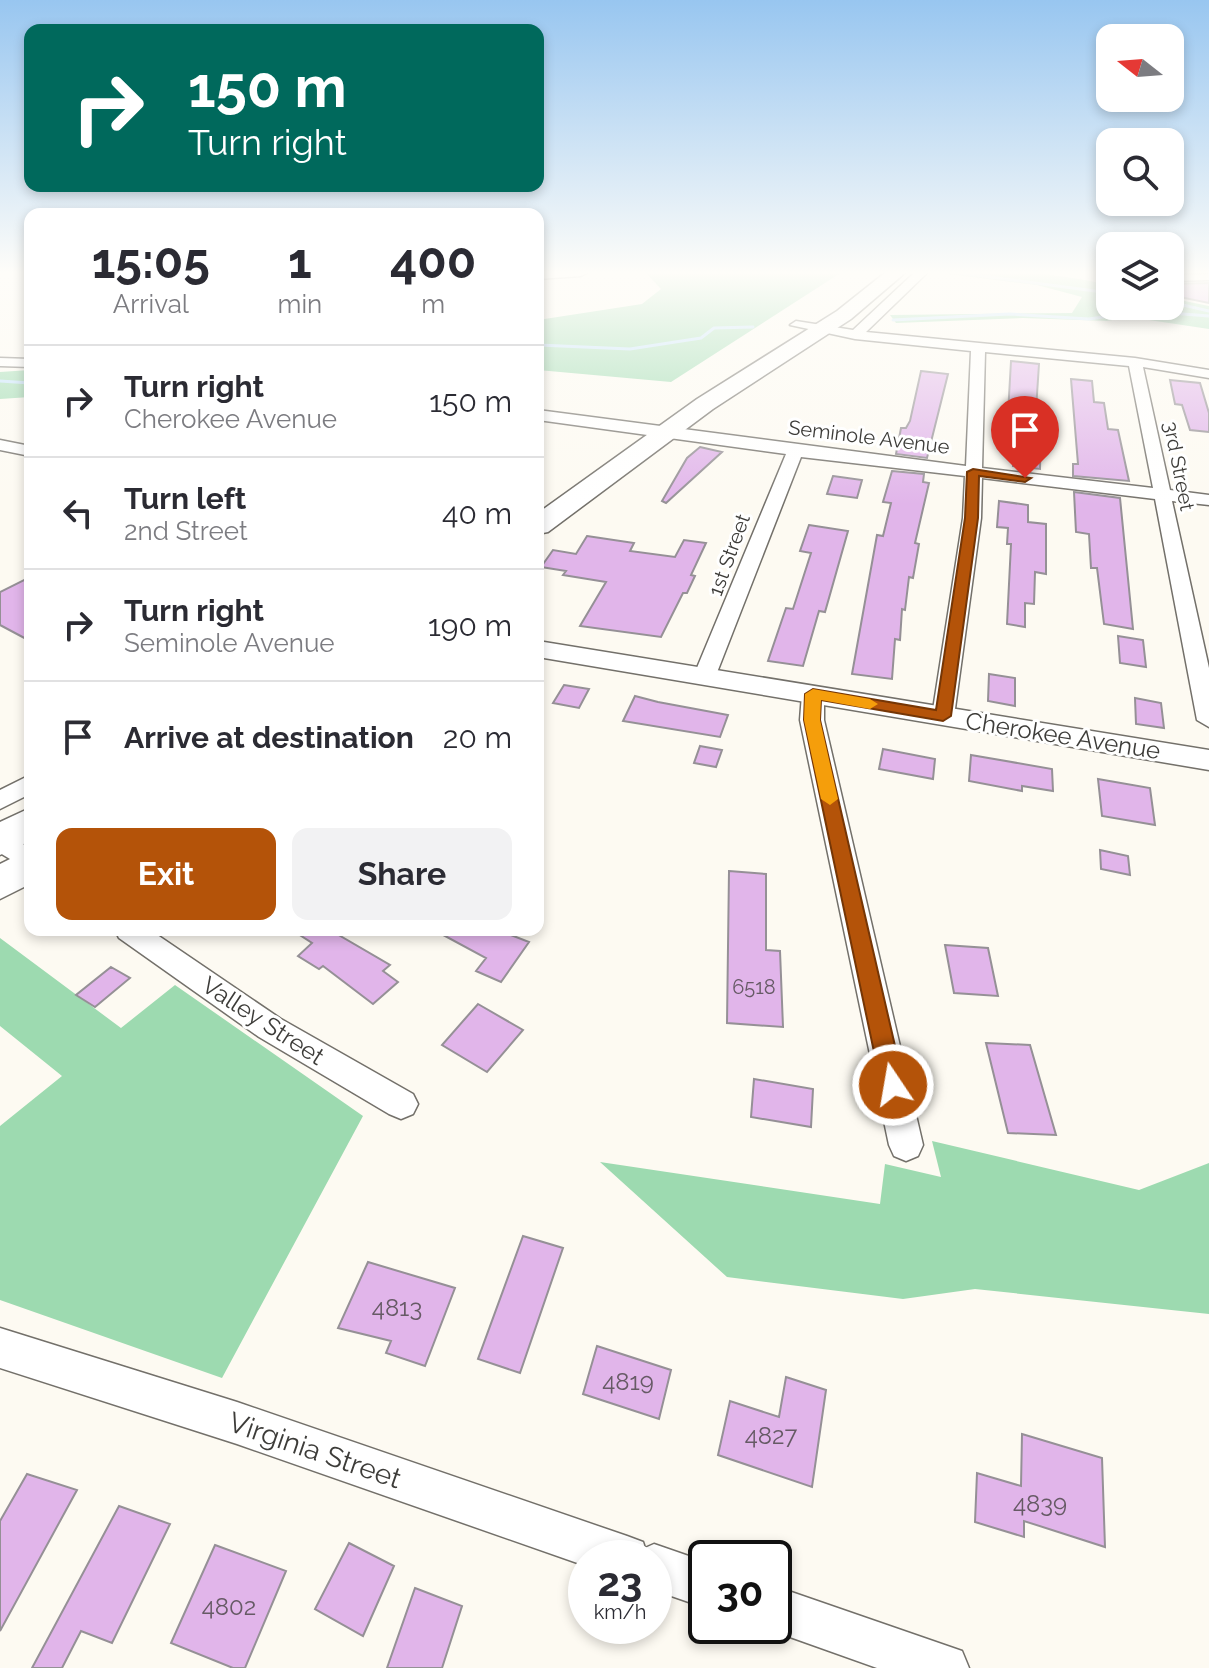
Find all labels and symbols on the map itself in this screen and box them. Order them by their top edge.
north arrow [1096,24,1184,112]
pin [991,396,1059,478]
street label: Seminole Avenue [787,415,951,459]
street label: 3rd Street [1159,419,1199,513]
street label: 1st Street [703,510,755,599]
street label: Cherokee Avenue [964,706,1162,765]
street label: Valley Street [197,970,330,1071]
house number: 6518 [732,975,776,999]
position arrow [851,1043,935,1127]
house number: 4813 [372,1293,422,1322]
house number: 4819 [602,1367,654,1396]
street label: Virginia Street [224,1406,406,1496]
house number: 4827 [745,1421,797,1450]
house number: 4839 [1013,1489,1067,1518]
speed limit sign: 30 [688,1540,792,1644]
house number: 4802 [202,1592,256,1621]

